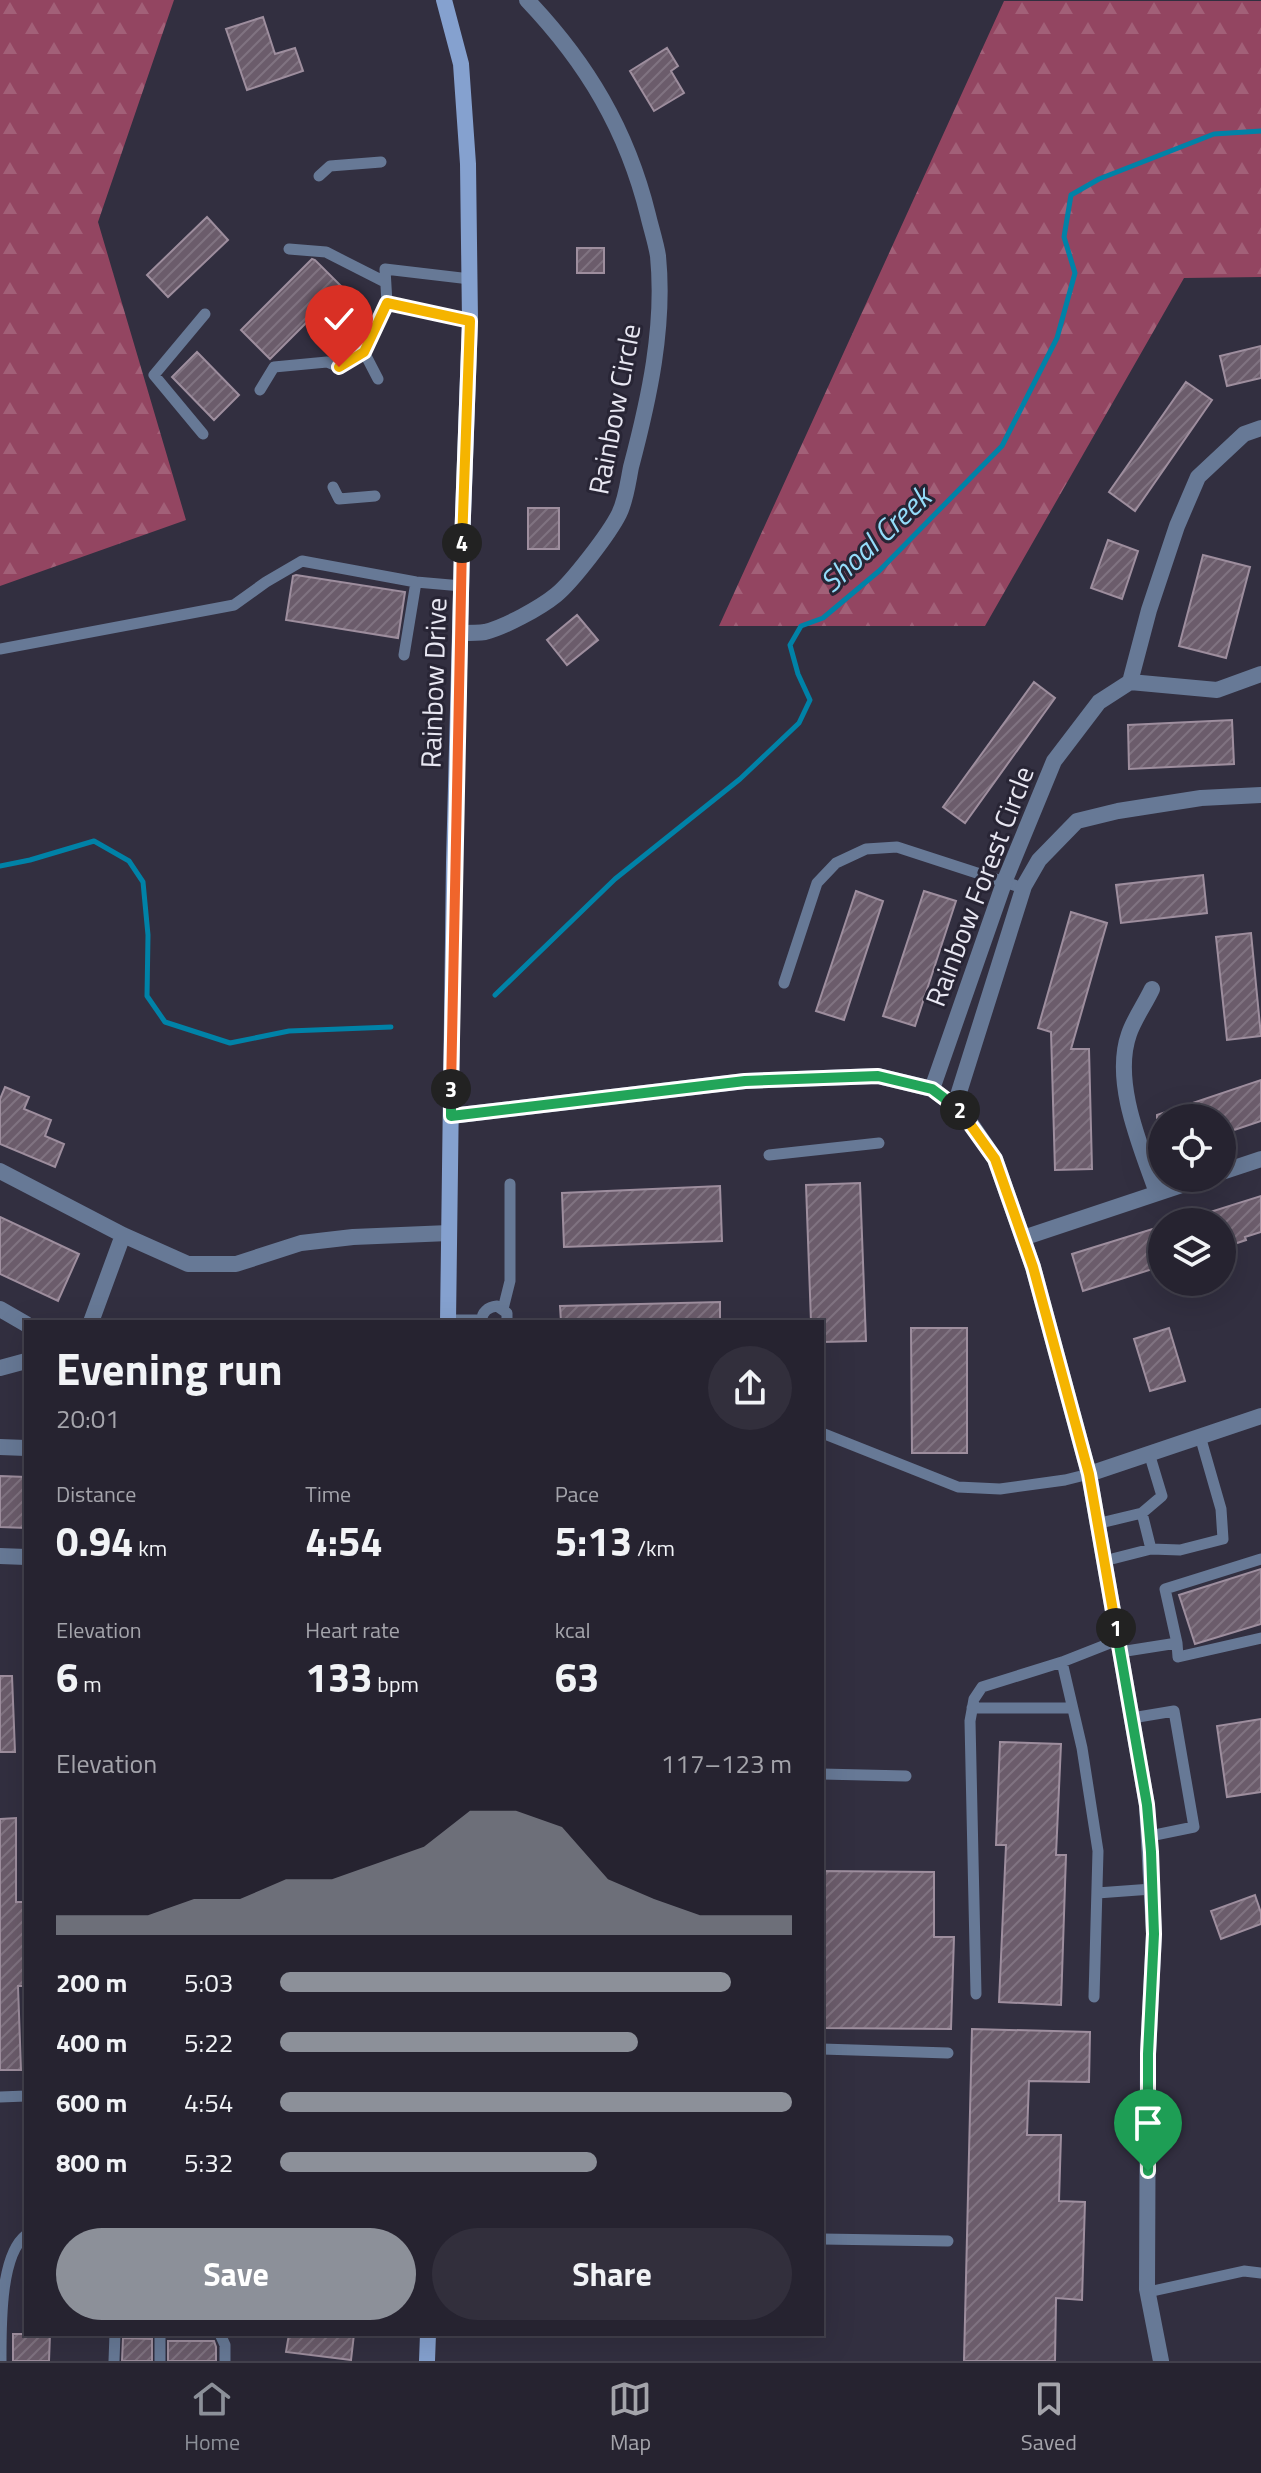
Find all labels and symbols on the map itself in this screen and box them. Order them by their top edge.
pin [305,285,373,367]
street label: Rainbow Circle [576,320,652,498]
water label: Shoal Creek [809,473,944,603]
pin: 4 [442,523,482,563]
street label: Rainbow Drive [409,597,457,769]
street label: Rainbow Forest Circle [913,760,1045,1012]
pin: 3 [431,1069,471,1109]
pin: 2 [940,1090,980,1130]
pin: 1 [1096,1608,1136,1648]
pin [1114,2089,1182,2171]

